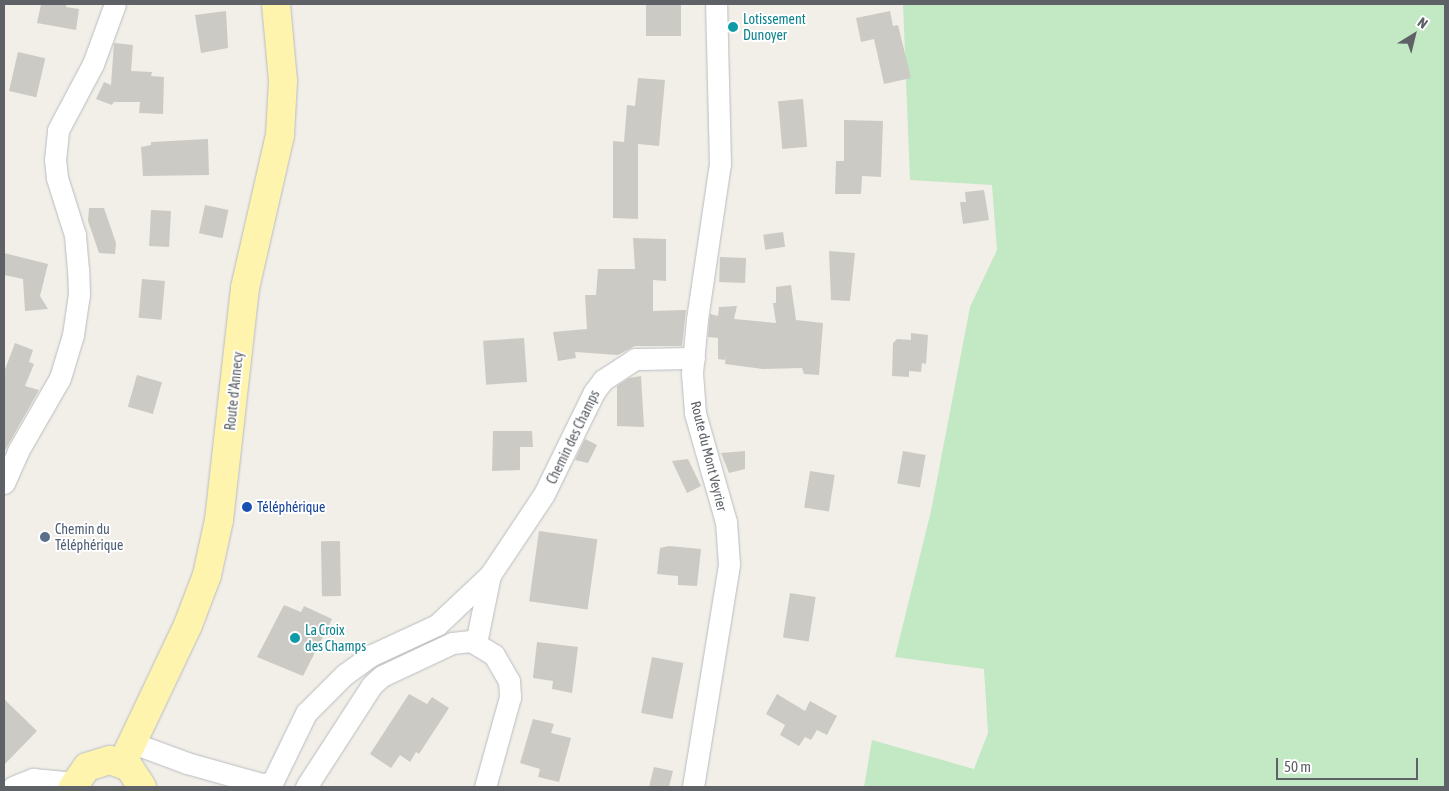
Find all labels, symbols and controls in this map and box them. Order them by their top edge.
north arrow [1389,10,1439,60]
place label: Lotissement Dunoyer [743,11,806,44]
text: N [1415,14,1431,32]
marker: Lotissement Dunoyer [727,21,739,33]
street label: Route d'Annecy [222,351,246,431]
street label: Chemin des Champs [543,387,603,487]
street label: Route du Mont Veyrier [687,399,731,513]
place label: Téléphérique [257,499,325,515]
marker: Téléphérique [241,501,253,513]
place label: Chemin du Téléphérique [55,521,123,554]
marker: Chemin du Téléphérique [39,531,51,543]
place label: La Croix des Champs [305,622,366,654]
marker: La Croix des Champs [289,632,301,644]
scale bar [1279,748,1422,780]
text: 50 m [1284,758,1311,775]

